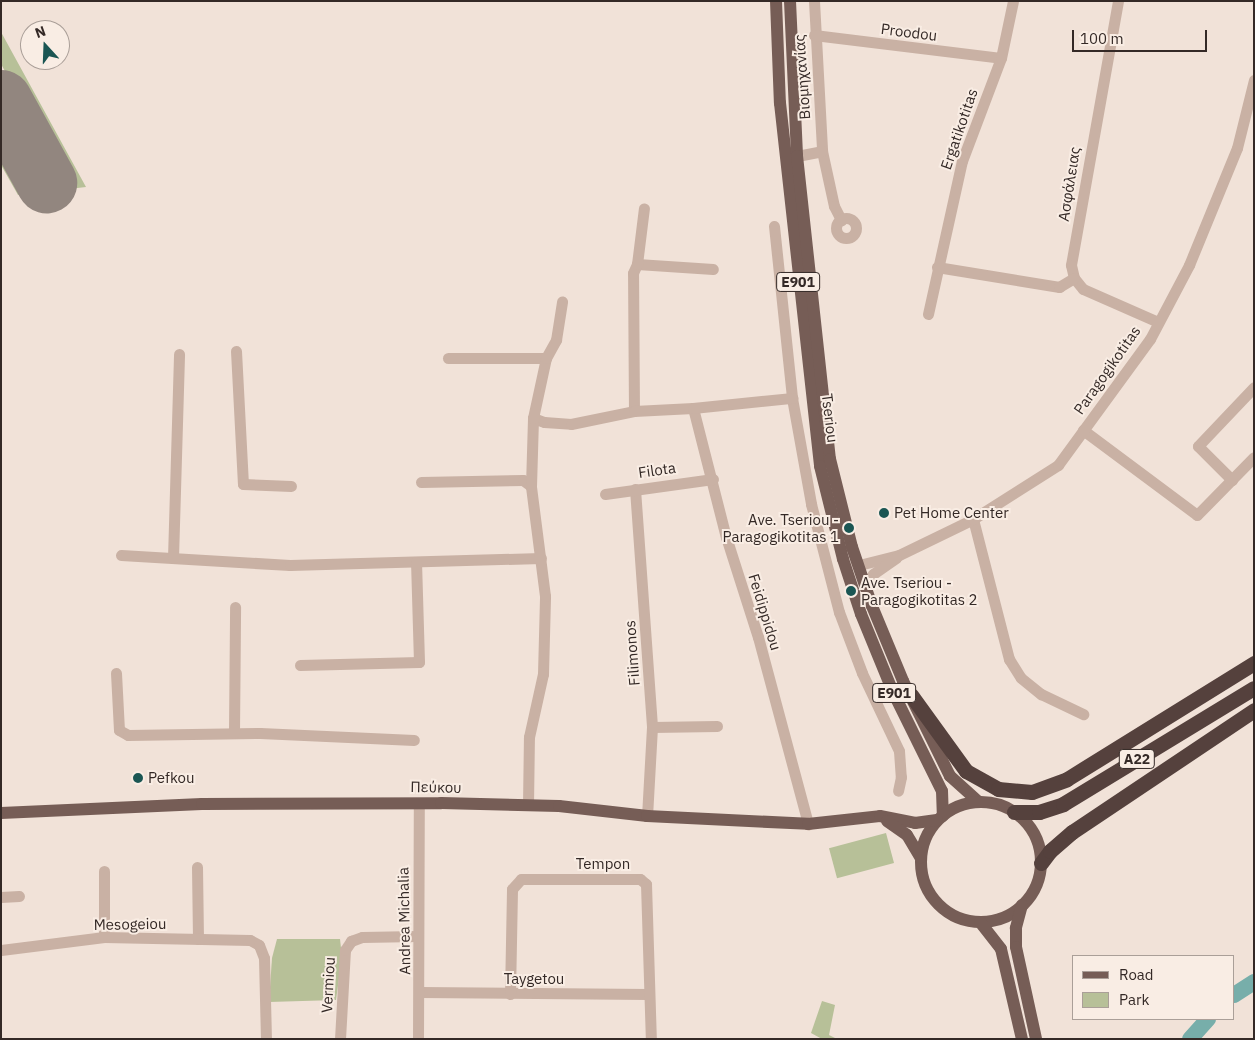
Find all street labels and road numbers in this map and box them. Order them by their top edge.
street label: Proodou [880,20,938,44]
street label: Βιομηχανίας [790,34,814,120]
street label: Ergatikotitas [937,86,981,172]
street label: Ασφάλειας [1054,145,1084,223]
road number: E901 [776,270,820,294]
street label: Paragogikotitas [1070,322,1144,418]
street label: Tseriou [818,392,842,444]
street label: Filota [637,458,677,482]
street label: Feidippidou [745,571,785,653]
street label: Filimonos [621,620,643,686]
road number: E901 [872,681,916,704]
road number: A22 [1118,748,1156,771]
street label: Πεύκου [410,778,462,796]
street label: Tempon [576,855,630,873]
street label: Andrea Michalia [394,867,414,975]
street label: Mesogeiou [93,914,167,934]
street label: Vermiou [318,956,338,1014]
street label: Taygetou [504,970,564,988]

